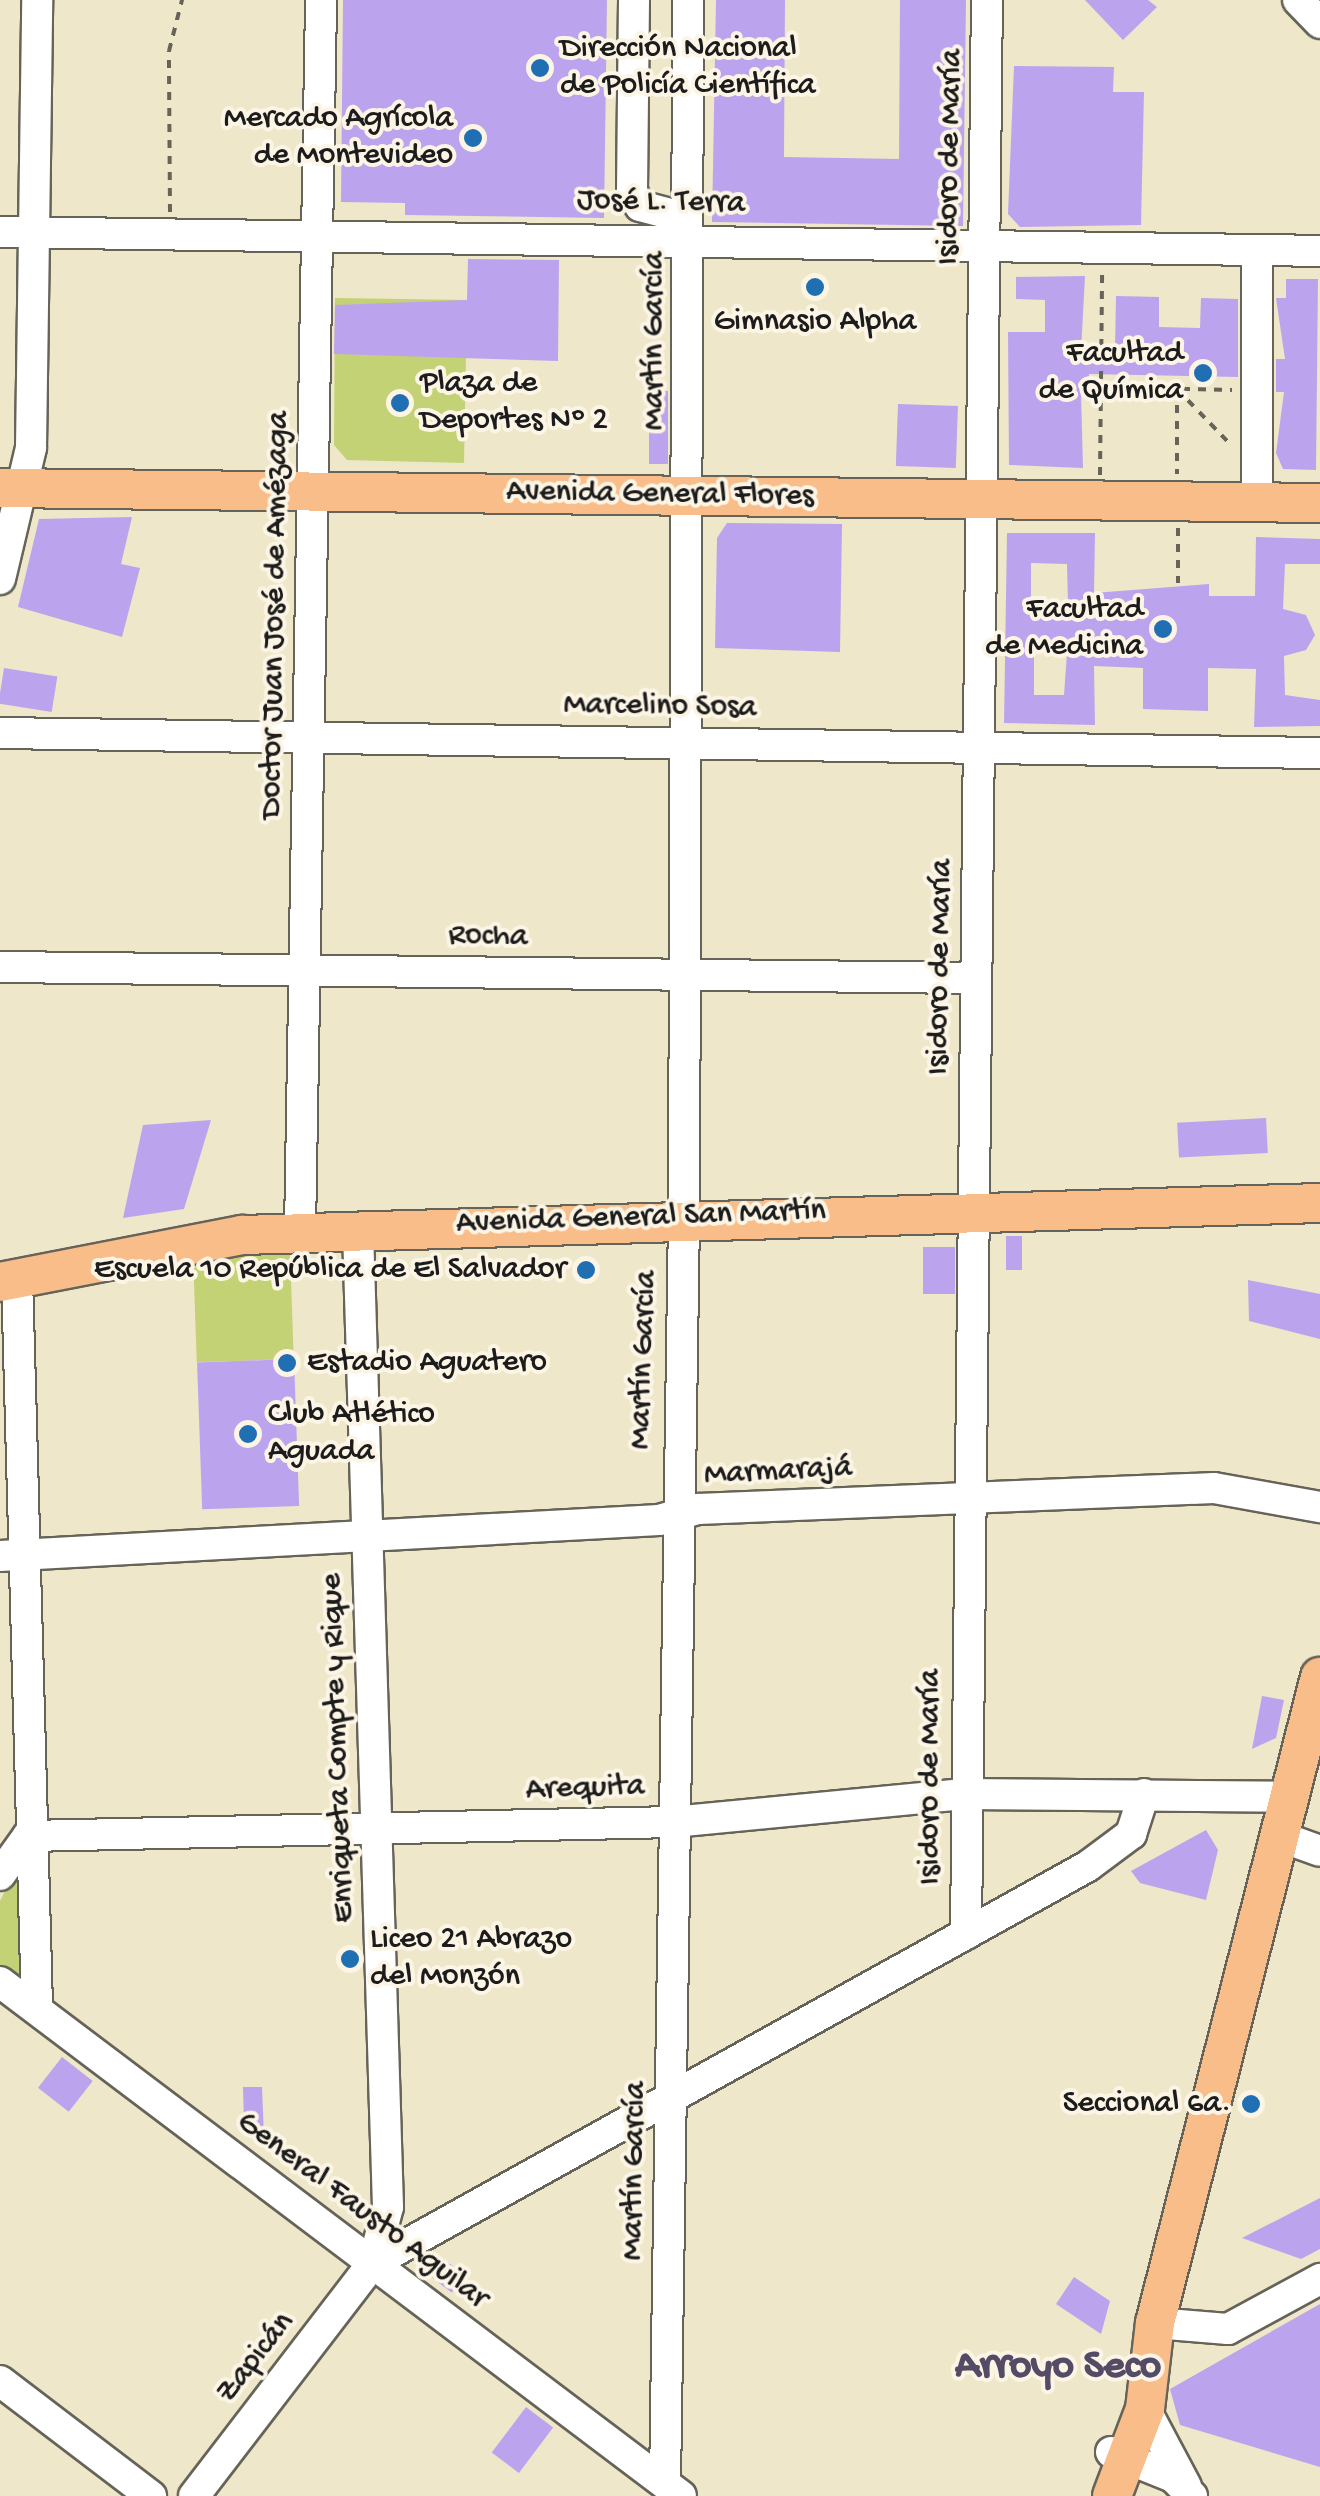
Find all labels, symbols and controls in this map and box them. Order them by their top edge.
place label: Dirección Nacional de Policía Científica [560,31,816,106]
street label: Isidoro de María [930,49,972,265]
marker: Dirección Nacional de Policía Científica [529,57,551,79]
place label: Mercado Agrícola de Montevideo [224,101,453,176]
marker: Mercado Agrícola de Montevideo [462,127,484,149]
street label: José L. Terra [577,182,745,224]
street label: Martín García [636,252,674,430]
marker: Gimnasio Alpha [804,276,826,298]
place label: Gimnasio Alpha [714,303,916,341]
place label: Facultad de Química [1038,336,1183,411]
marker: Facultad de Química [1192,362,1214,384]
place label: Plaza de Deportes Nº 2 [420,366,608,441]
marker: Plaza de Deportes Nº 2 [389,392,411,414]
street label: Doctor Juan José de Amézaga [253,411,299,819]
street label: Avenida General Flores [506,473,814,517]
place label: Facultad de Medicina [985,592,1143,667]
marker: Facultad de Medicina [1152,618,1174,640]
street label: Marcelino Sosa [563,686,757,728]
street label: Isidoro de María [920,859,962,1075]
street label: Rocha [448,917,528,957]
street label: Avenida General San Martín [456,1192,826,1244]
place label: Escuela 10 República de El Salvador [94,1251,566,1289]
marker: Escuela 10 República de El Salvador [575,1259,597,1281]
street label: Martín García [622,1270,666,1450]
place label: Estadio Aguatero [307,1344,547,1382]
marker: Estadio Aguatero [276,1352,298,1374]
place label: Club Atlético Aguada [268,1397,435,1472]
marker: Club Atlético Aguada [237,1423,259,1445]
street label: Marmarajá [703,1449,853,1495]
street label: Enriqueta Compte y Rique [314,1573,364,1923]
street label: Isidoro de María [912,1669,950,1885]
street label: Arequita [525,1768,645,1810]
place label: Liceo 21 Abrazo del Monzón [370,1922,572,1997]
marker: Liceo 21 Abrazo del Monzón [339,1948,361,1970]
street label: Martín García [614,2081,656,2261]
place label: Seccional 6a. [1063,2085,1231,2123]
marker: Seccional 6a. [1240,2093,1262,2115]
street label: General Fausto Aguilar [228,2104,496,2318]
street label: Zapicán [209,2305,303,2411]
district label: Arroyo Seco [955,2343,1161,2393]

